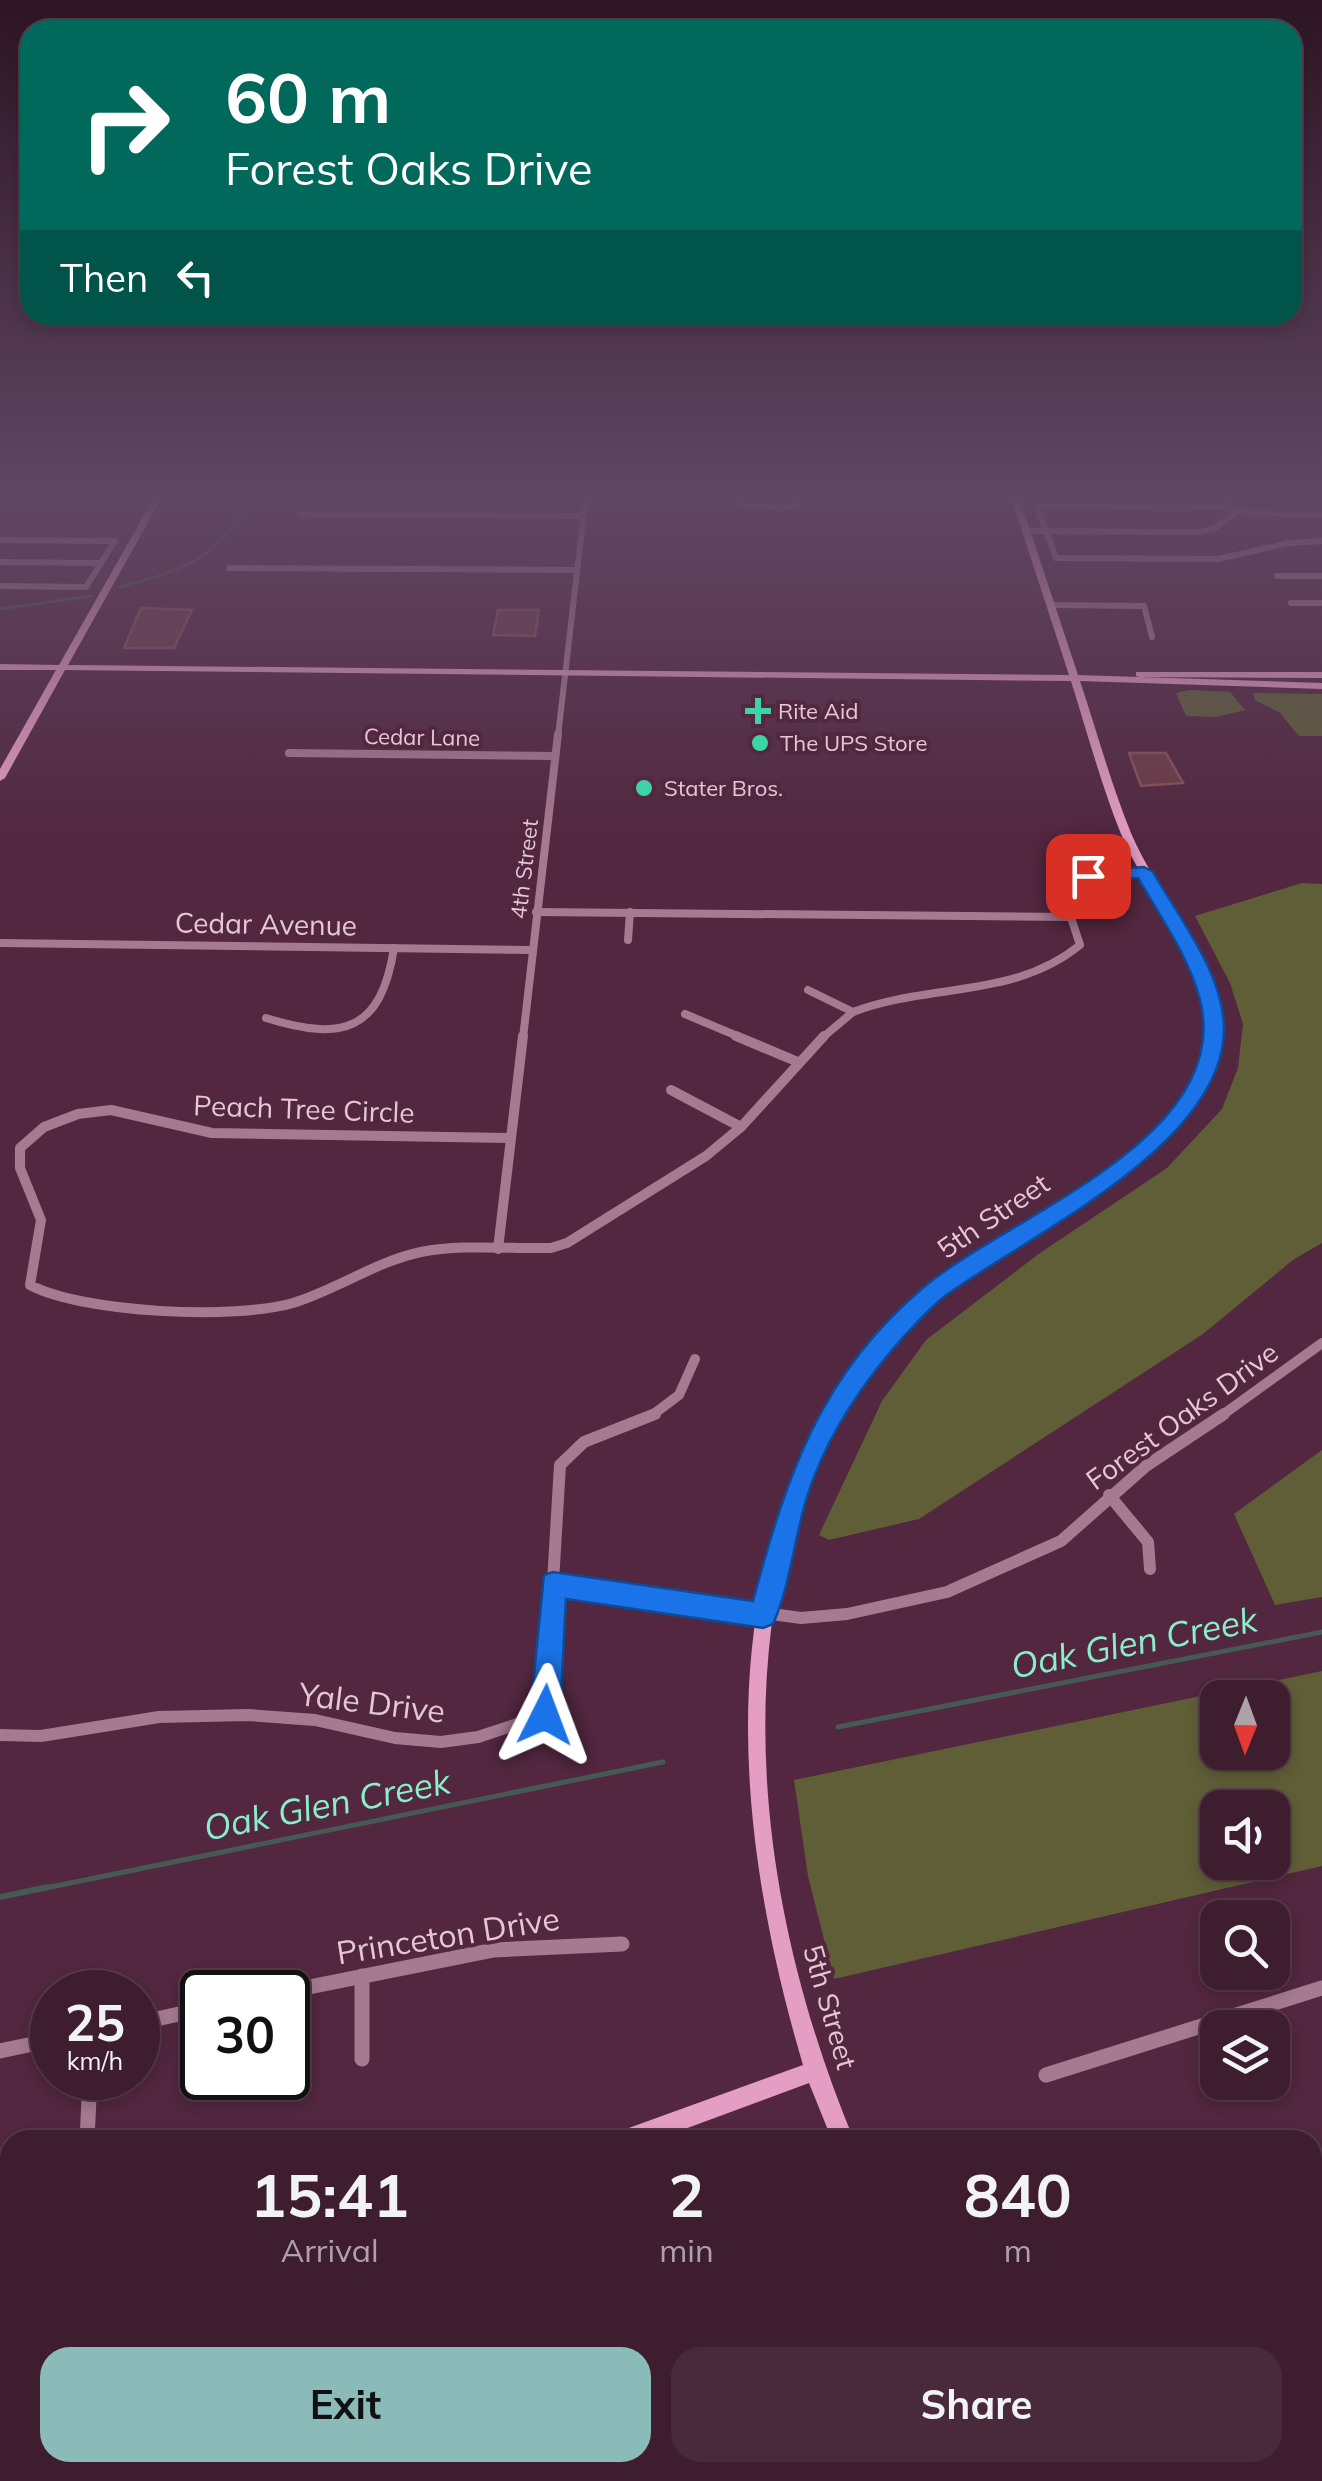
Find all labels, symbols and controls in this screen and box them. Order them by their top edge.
text: 60 m [225,53,391,141]
icon: right [60,60,190,190]
text: Forest Oaks Drive [225,140,593,196]
icon: left [168,250,223,305]
text: Then [60,254,148,302]
place label: Rite Aid [778,697,858,725]
marker: Rite Aid [747,700,769,722]
street label: Cedar Lane [364,722,480,752]
place label: The UPS Store [780,729,927,757]
marker: The UPS Store [749,732,771,754]
place label: Stater Bros. [664,774,783,802]
marker: Stater Bros. [633,777,655,799]
street label: 4th Street [504,817,544,921]
pin [1046,834,1131,919]
icon: arrive [1061,849,1116,904]
street label: Cedar Avenue [175,904,357,943]
street label: Peach Tree Circle [193,1087,415,1130]
street label: 5th Street [930,1165,1056,1266]
street label: Forest Oaks Drive [1079,1334,1284,1497]
water label: Oak Glen Creek [1007,1596,1262,1687]
position arrow [493,1663,597,1767]
street label: Yale Drive [296,1673,447,1731]
north arrow [1200,1680,1290,1770]
map controls [1200,1680,1290,2100]
water label: Oak Glen Creek [200,1758,455,1849]
button: sound [1200,1790,1290,1880]
street label: Princeton Drive [334,1898,562,1972]
button: search [1200,1900,1290,1990]
street label: 5th Street [796,1941,865,2073]
speed limit sign: 30 [180,1970,310,2100]
text: 25 [65,1991,125,2054]
button: layers [1200,2010,1290,2100]
text: km/h [67,2045,123,2076]
text: 15:41 [250,2157,409,2232]
text: 2 [668,2157,704,2232]
text: 840 [964,2157,1072,2232]
text: Arrival [281,2230,379,2270]
text: min [659,2230,714,2270]
text: m [1004,2230,1032,2270]
button: Exit [40,2347,651,2462]
button: Share [671,2347,1282,2462]

